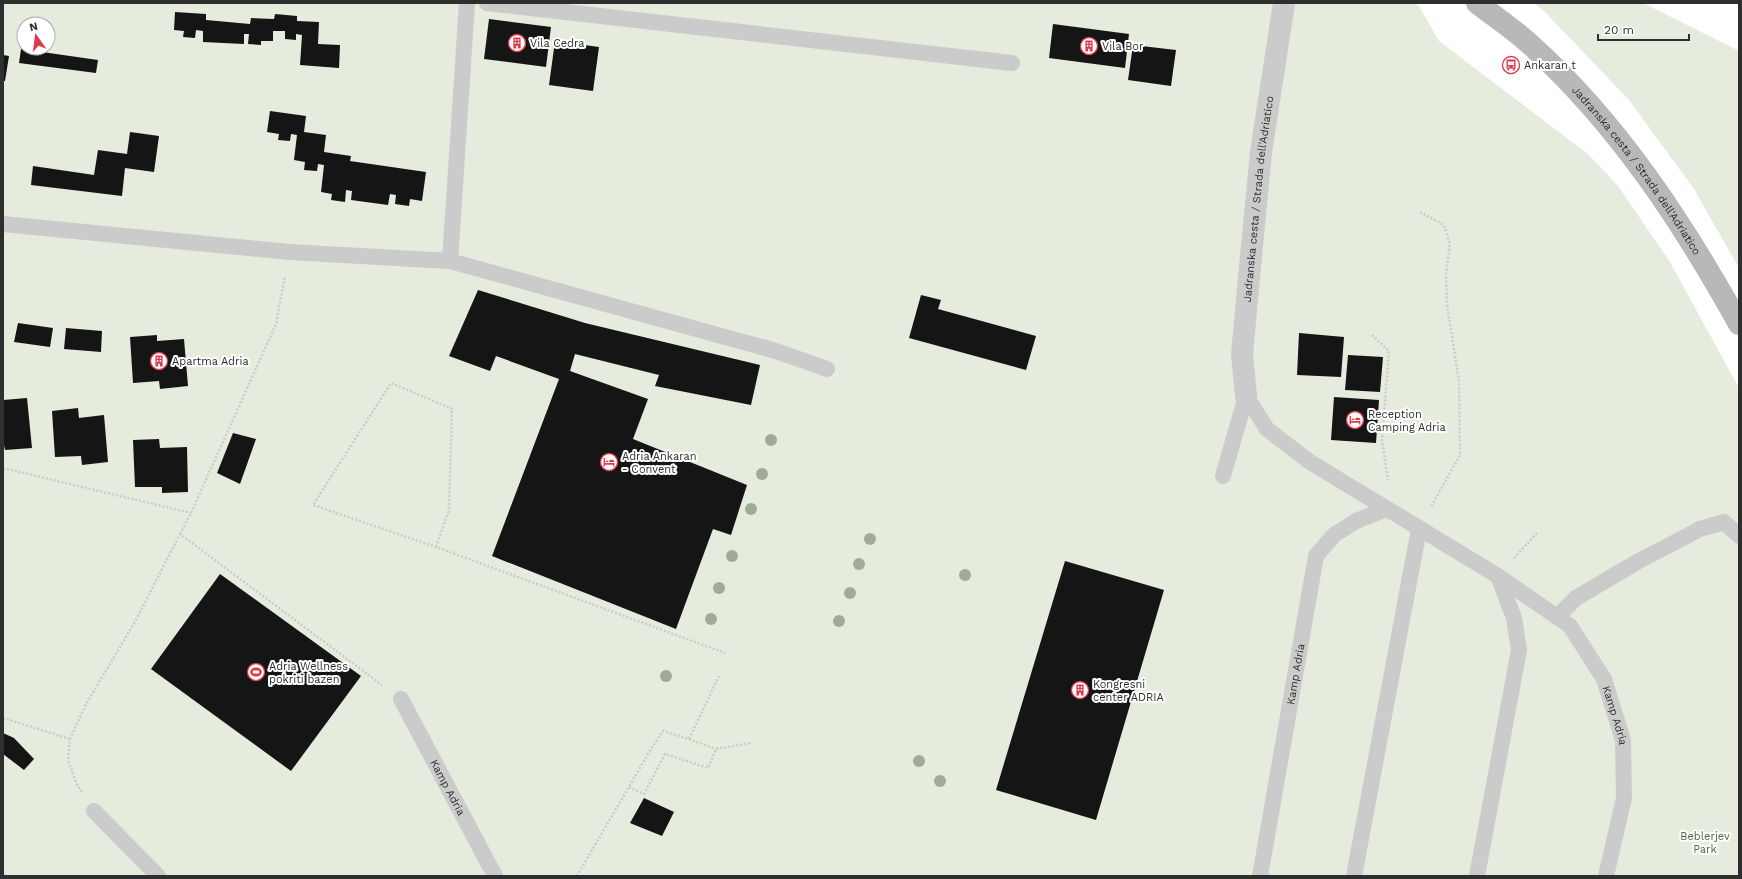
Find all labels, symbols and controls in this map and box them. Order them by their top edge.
north arrow [16,16,56,56]
scale bar [1598,16,1689,42]
text: N [28,19,39,34]
text: 20 m [1604,23,1634,37]
building icon: Vila Cedra [507,33,527,53]
building icon: Vila Bor [1079,36,1099,56]
place label: Vila Cedra [530,37,585,50]
place label: Vila Bor [1102,40,1144,53]
bus stop icon: Ankaran t [1501,55,1521,75]
place label: Ankaran t [1524,59,1576,72]
street label: Jadranska cesta / Strada dell'Adriatico [1570,83,1704,257]
street label: Jadranska cesta / Strada dell'Adriatico [1240,95,1276,303]
building icon: Apartma Adria [149,351,169,371]
place label: Apartma Adria [172,355,249,368]
place label: Reception Camping Adria [1368,408,1446,434]
hotel icon: Reception Camping Adria [1345,410,1365,430]
place label: Adria Ankaran - Convent [622,450,697,476]
hotel icon: Adria Ankaran - Convent [599,452,619,472]
street label: Kamp Adria [1284,643,1307,706]
place label: Adria Wellness pokriti bazen [269,660,348,686]
sports icon: Adria Wellness pokriti bazen [246,662,266,682]
place label: Kongresni center ADRIA [1093,678,1164,704]
building icon: Kongresni center ADRIA [1070,680,1090,700]
street label: Kamp Adria [1600,684,1630,745]
street label: Kamp Adria [428,757,468,818]
park label: Beblerjev Park [1680,830,1730,856]

